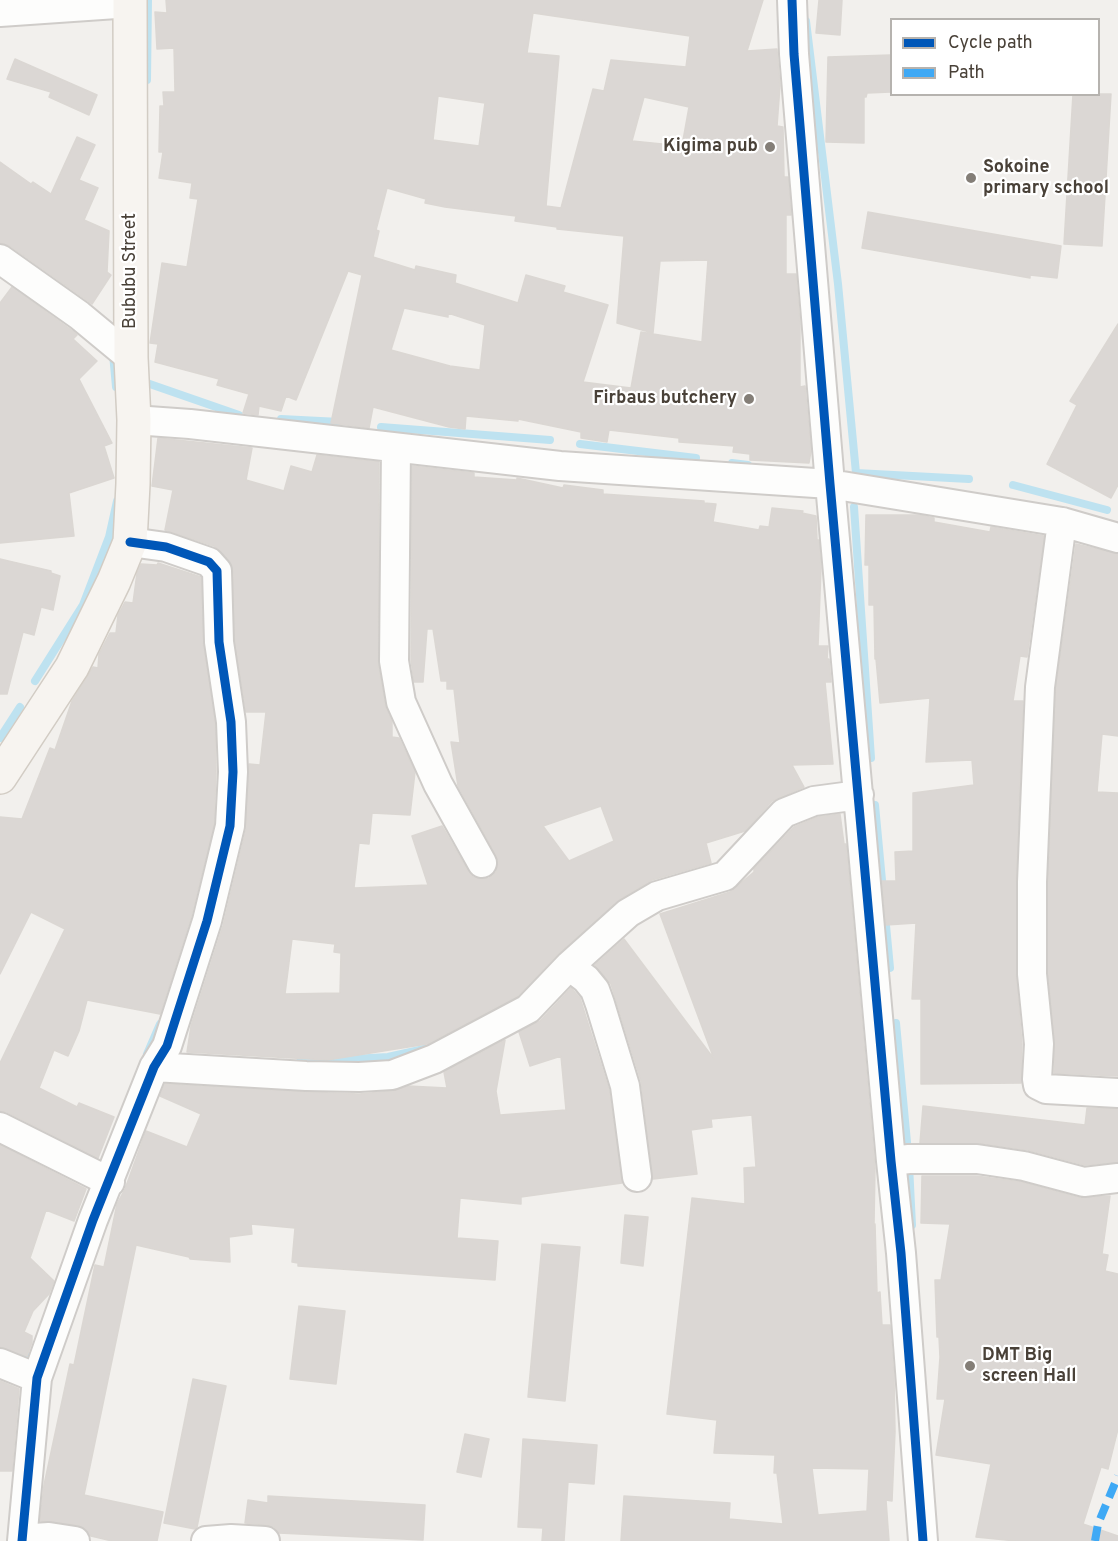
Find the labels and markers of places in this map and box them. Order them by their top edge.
place label: Kigima pub [663,136,758,158]
marker: Kigima pub [763,140,777,154]
place label: Sokoine primary school [983,157,1109,200]
marker: Sokoine primary school [964,171,978,185]
place label: Firbaus butchery [593,388,737,410]
marker: Firbaus butchery [742,392,756,406]
place label: DMT Big screen Hall [982,1345,1076,1388]
marker: DMT Big screen Hall [963,1359,977,1373]

